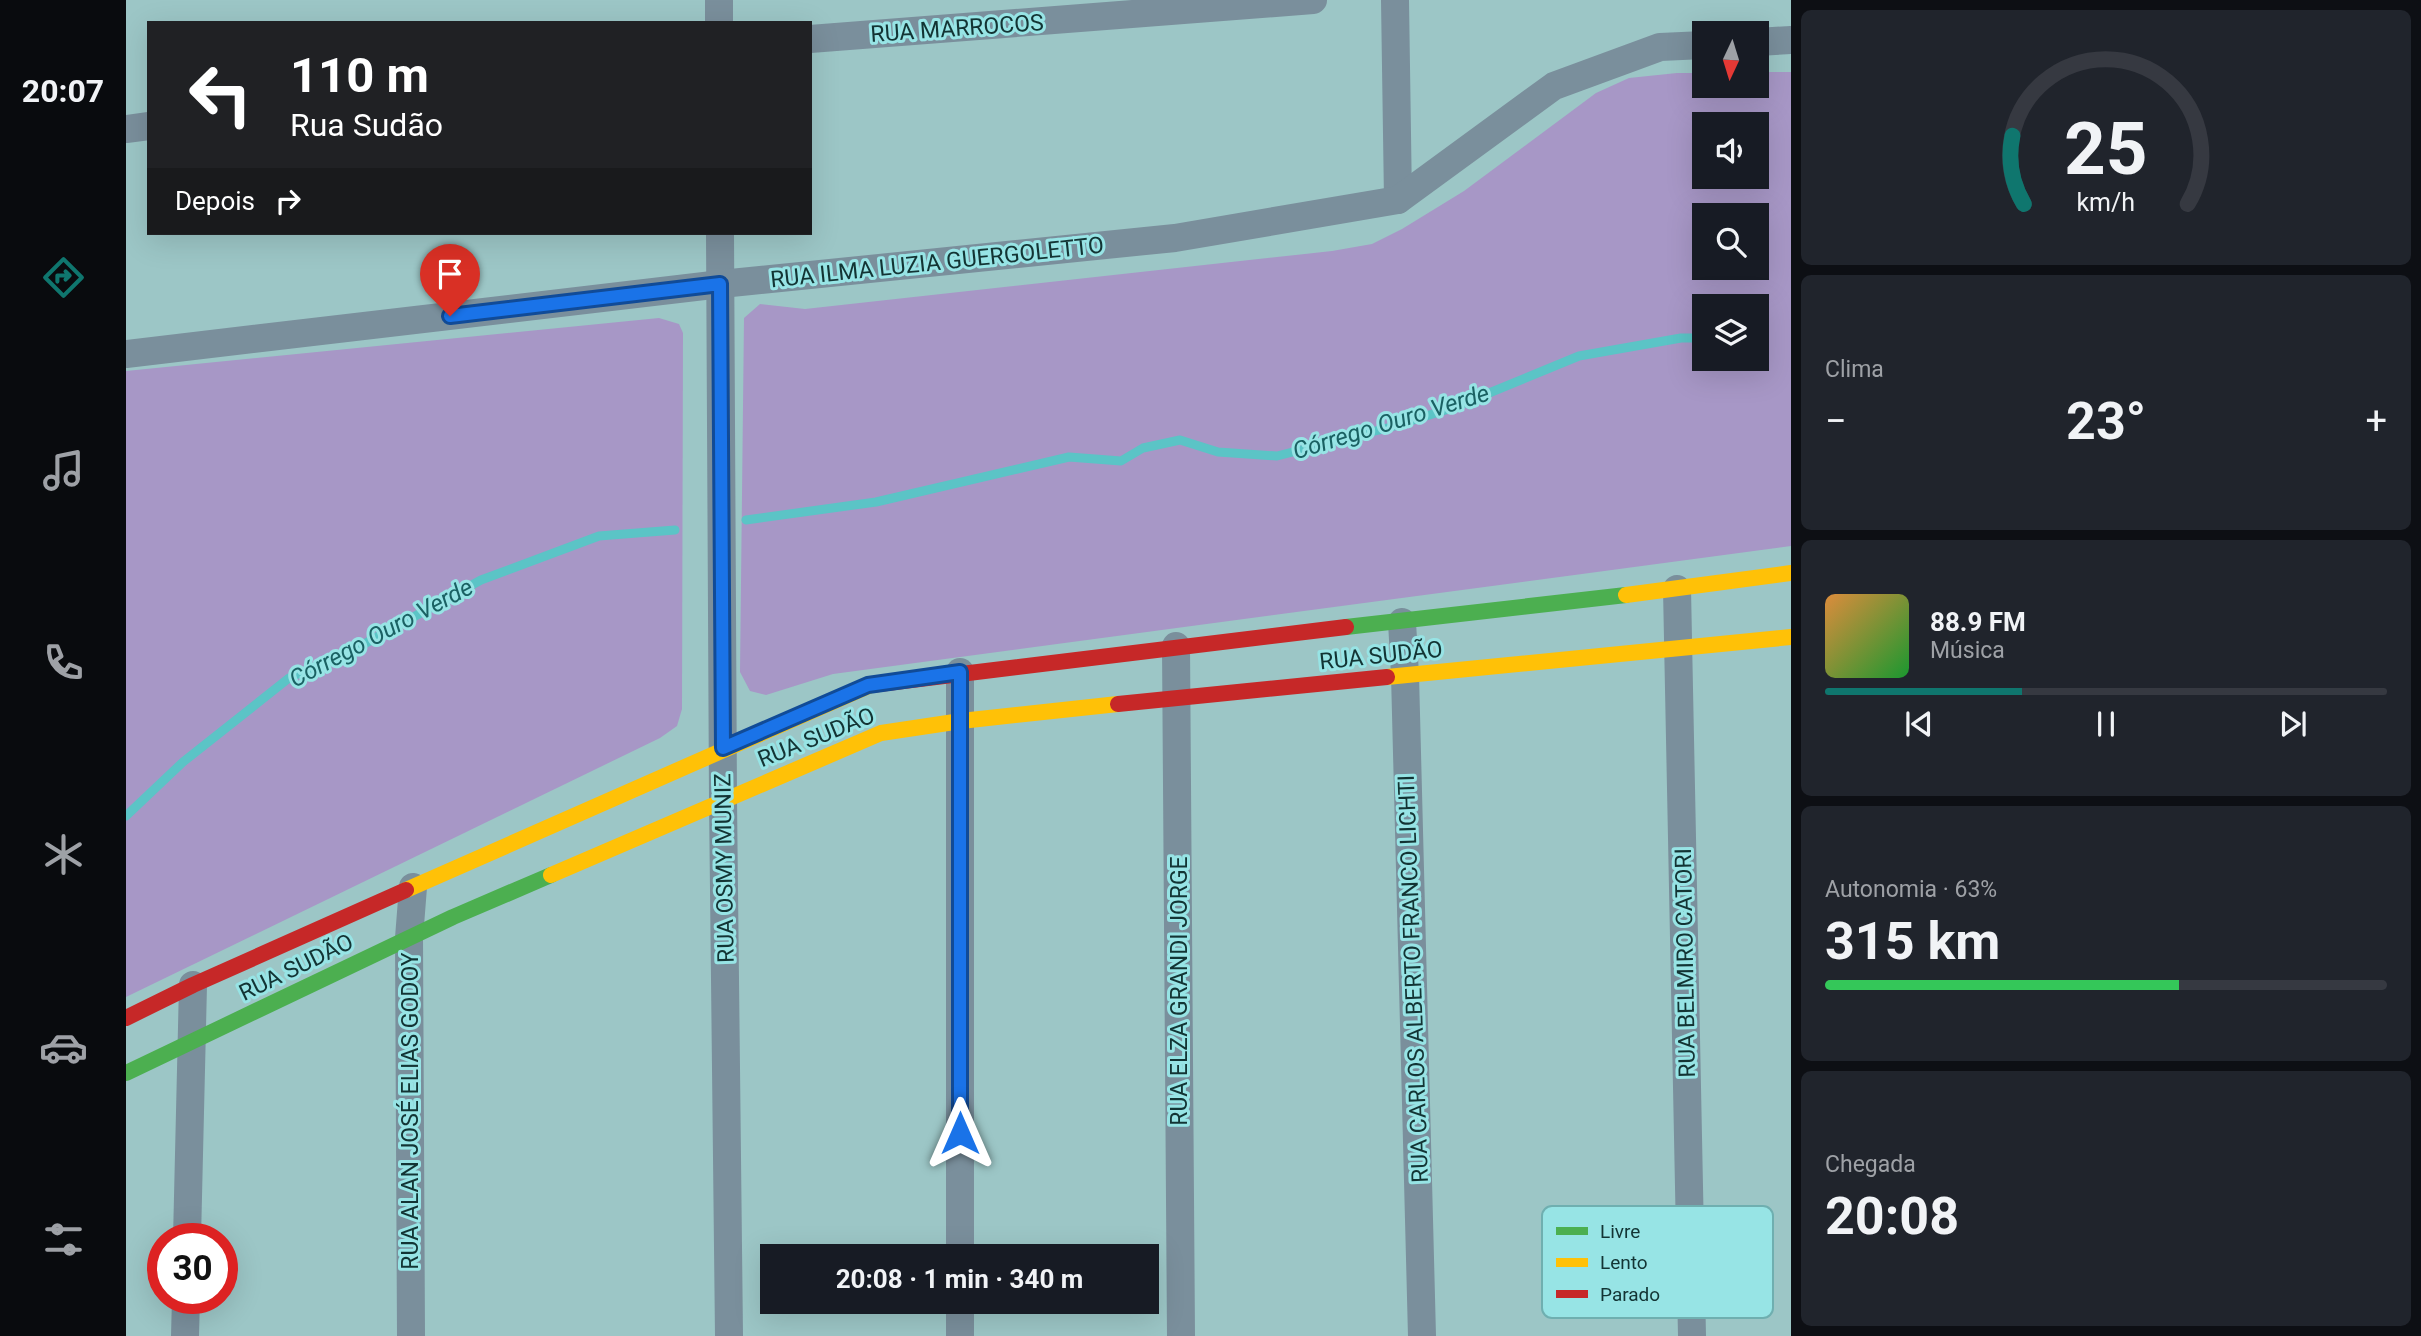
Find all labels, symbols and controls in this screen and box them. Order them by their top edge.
street label: RUA MARROCOS [870,9,1044,48]
north arrow [1692,21,1769,98]
map controls [1692,21,1769,371]
text: 110 m [290,47,429,104]
icon: left [175,49,266,140]
text: 20:07 [22,72,104,110]
text: Rua Sudão [290,106,443,144]
text: 25 [2064,106,2148,192]
button: sound [1692,112,1769,189]
icon: right [269,182,307,220]
text: Depois [175,186,255,216]
text: km/h [2077,187,2135,216]
button: search [1692,203,1769,280]
street label: RUA ILMA LUZIA GUERGOLETTO [769,232,1105,293]
pin [420,244,480,316]
icon: directions [39,253,88,302]
icon: arrive [431,255,469,293]
button: layers [1692,294,1769,371]
text: Clima [1825,356,1884,383]
water label: Córrego Ouro Verde [1289,379,1493,465]
text: 23° [2066,391,2146,452]
text: − [1825,399,1847,443]
text: + [2365,399,2387,443]
icon: music [39,446,88,495]
water label: Córrego Ouro Verde [284,573,478,693]
text: 88.9 FM [1930,607,2026,637]
street label: RUA SUDÃO [1318,635,1444,675]
text: Música [1930,637,2005,664]
icon: phone [39,638,88,687]
street label: RUA SUDÃO [753,701,879,773]
icon: previous [1900,705,1938,743]
icon: pause [2087,705,2125,743]
icon: next [2274,705,2312,743]
street label: RUA OSMY MUNIZ [709,773,740,963]
street label: RUA CARLOS ALBERTO FRANCO LICHTI [1393,775,1434,1183]
icon: climate [39,830,88,879]
street label: RUA BELMIRO CATORI [1670,848,1701,1078]
street label: RUA ELZA GRANDI JORGE [1166,856,1193,1126]
text: Autonomia · 63% [1825,876,1997,903]
text: 315 km [1825,911,2000,972]
street label: RUA SUDÃO [234,927,358,1007]
street label: RUA ALAN JOSÉ ELIAS GODOY [396,952,424,1270]
icon: car [39,1023,88,1072]
position arrow [923,1096,997,1170]
text: Chegada [1825,1151,1916,1178]
text: 20:08 [1825,1186,1959,1247]
legend [1542,1206,1773,1318]
icon: filters [39,1215,88,1264]
text: Livre [1600,1220,1640,1243]
speed limit sign: 30 [147,1223,238,1314]
text: Lento [1600,1251,1648,1274]
text: 20:08 · 1 min · 340 m [836,1264,1083,1294]
text: Parado [1600,1283,1660,1306]

